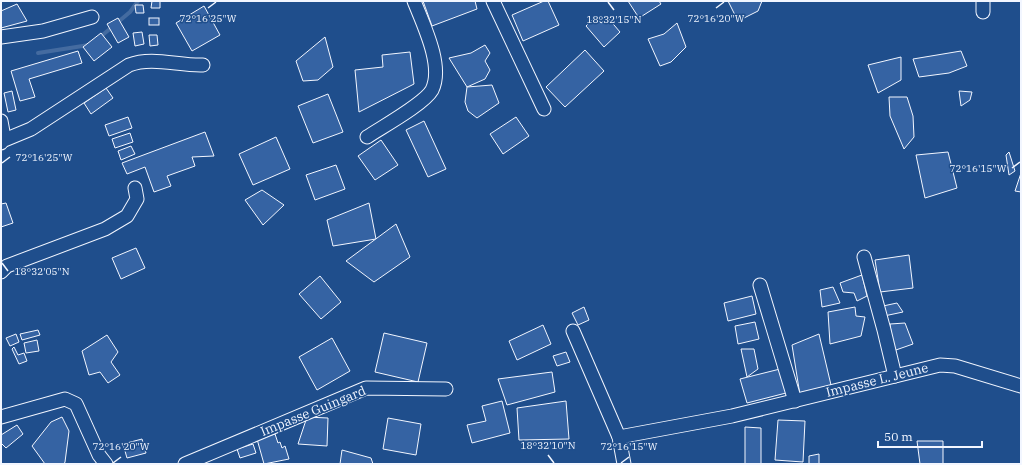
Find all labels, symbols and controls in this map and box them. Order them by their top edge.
text: 72°16'25"W [179,12,237,25]
text: 72°16'20"W [687,12,745,25]
text: 18°32'15"N [587,13,642,26]
text: 72°16'25"W [15,151,73,164]
text: 72°16'15"W [949,162,1007,175]
text: 18°32'05"N [15,265,70,278]
street label: Impasse L. Jeune [824,359,930,401]
street label: Impasse Guingard [258,382,368,440]
scale bar [878,423,982,449]
text: 50 m [884,429,913,444]
text: 18°32'10"N [521,439,576,452]
text: 72°16'20"W [92,440,150,453]
text: 72°16'15"W [600,440,658,453]

